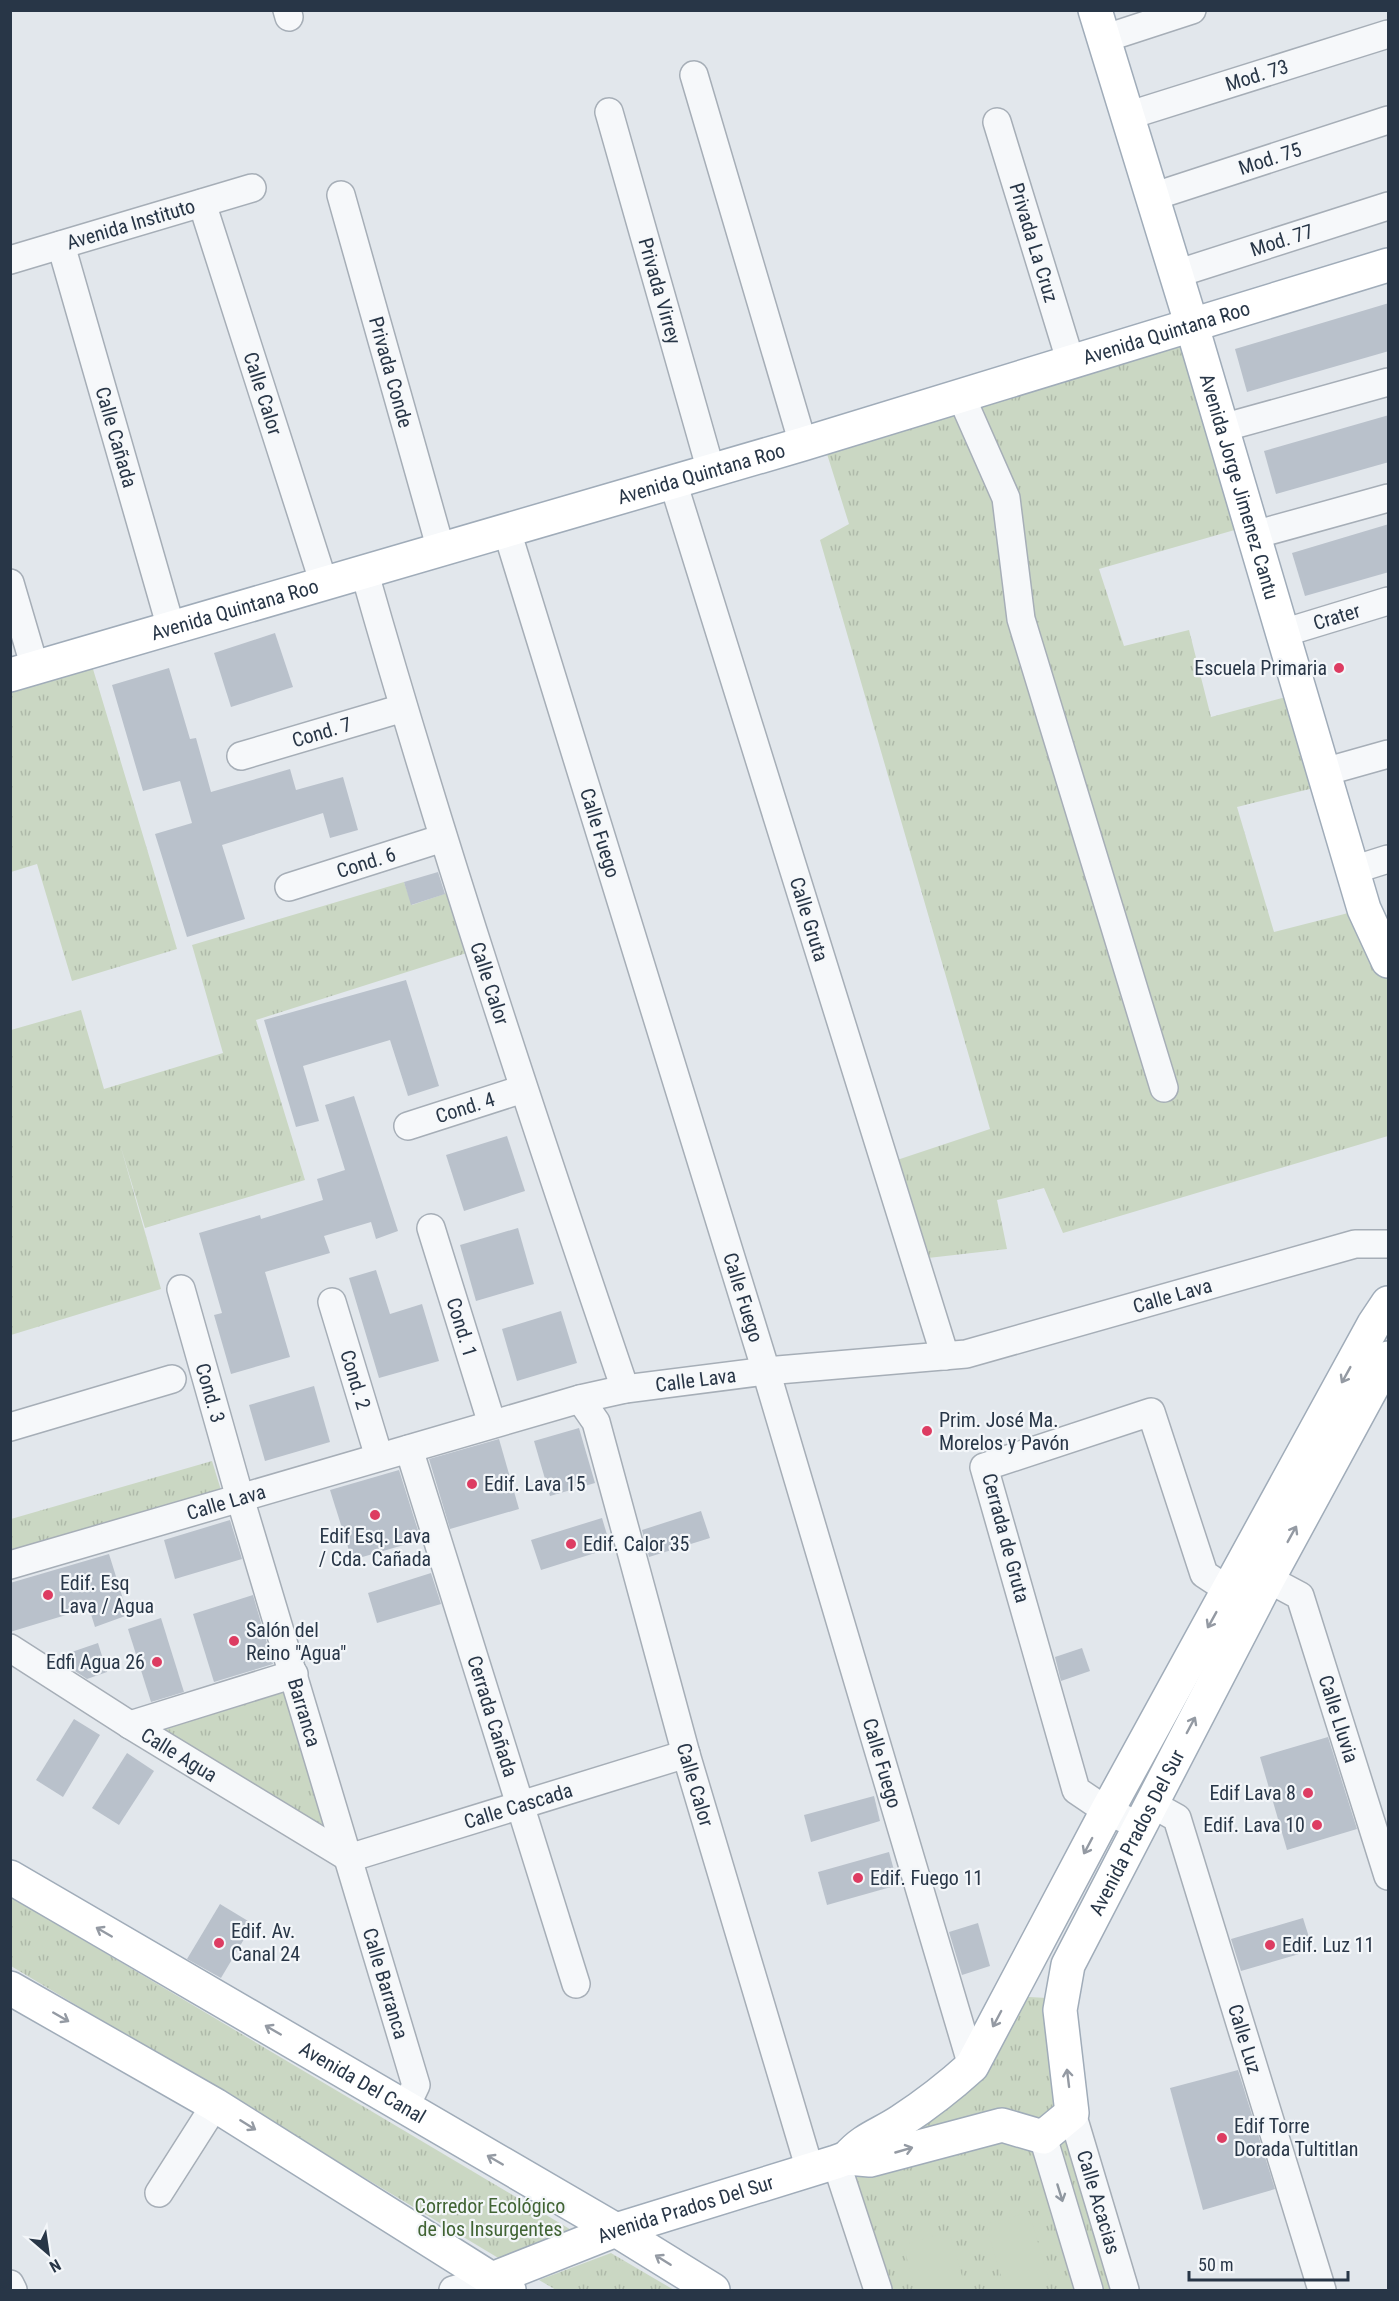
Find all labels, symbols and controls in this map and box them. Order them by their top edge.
street label: Mod. 73 [1222,54,1291,96]
street label: Mod. 75 [1235,137,1304,180]
street label: Privada La Cruz [1004,180,1064,305]
street label: Avenida Instituto [64,194,198,255]
street label: Mod. 77 [1247,219,1316,261]
street label: Privada Virrey [633,235,686,347]
street label: Avenida Quintana Roo [1080,296,1253,370]
street label: Privada Conde [364,314,418,430]
street label: Calle Calor [238,349,287,438]
street label: Avenida Jorge Jimenez Cantu [1195,371,1284,602]
street label: Calle Cañada [90,384,142,490]
street label: Avenida Quintana Roo [615,438,788,509]
street label: Avenida Quintana Roo [148,574,321,645]
street label: Crater [1310,598,1363,635]
place label: Escuela Primaria [1194,656,1327,680]
marker: Escuela Primaria [1332,661,1346,675]
street label: Cond. 7 [289,712,354,752]
street label: Calle Fuego [575,785,625,881]
street label: Cond. 6 [334,842,399,883]
street label: Calle Gruta [785,874,834,965]
street label: Calle Calor [465,939,514,1028]
street label: Cond. 4 [433,1087,498,1128]
street label: Calle Fuego [718,1250,768,1345]
street label: Calle Lava [1130,1273,1215,1318]
street label: Cond. 1 [441,1295,482,1360]
street label: Cond. 2 [335,1347,376,1412]
street label: Cond. 3 [191,1360,230,1425]
street label: Calle Lava [654,1363,737,1397]
one-way arrow [1340,1366,1351,1384]
place label: Prim. José Ma. Morelos y Pavón [939,1408,1069,1455]
marker: Prim. José Ma. Morelos y Pavón [920,1424,934,1438]
street label: Cerrada de Gruta [977,1471,1035,1605]
place label: Edif. Lava 15 [484,1472,586,1496]
marker: Edif. Lava 15 [465,1477,479,1491]
street label: Calle Lava [184,1479,268,1525]
marker: Edif Esq. Lava / Cda. Cañada [368,1508,382,1522]
place label: Edif Esq. Lava / Cda. Cañada [319,1524,431,1571]
one-way arrow [1286,1526,1298,1543]
place label: Edif. Calor 35 [583,1532,690,1556]
marker: Edif. Calor 35 [564,1537,578,1551]
place label: Edif. Esq Lava / Agua [60,1571,154,1618]
marker: Edif. Esq Lava / Agua [41,1588,55,1602]
one-way arrow [1206,1611,1218,1628]
place label: Salón del Reino "Agua" [246,1618,347,1665]
marker: Salón del Reino "Agua" [227,1634,241,1648]
place label: Edfi Agua 26 [46,1650,145,1674]
street label: Cerrada Cañada [462,1653,523,1780]
marker: Edfi Agua 26 [150,1655,164,1669]
street label: Calle Lluvia [1314,1672,1364,1766]
street label: Barranca [283,1675,326,1750]
street label: Calle Fuego [858,1715,907,1811]
one-way arrow [1186,1716,1198,1734]
street label: Calle Agua [137,1723,222,1787]
street label: Calle Calor [672,1740,719,1829]
street label: Avenida Prados Del Sur [1084,1745,1190,1919]
street label: Calle Cascada [461,1778,575,1834]
place label: Edif Lava 8 [1209,1781,1296,1805]
marker: Edif Lava 8 [1301,1786,1315,1800]
place label: Edif. Lava 10 [1203,1813,1305,1837]
marker: Edif. Lava 10 [1310,1818,1324,1832]
one-way arrow [1082,1837,1094,1854]
place label: Edif. Fuego 11 [870,1866,983,1890]
marker: Edif. Fuego 11 [851,1871,865,1885]
place label: Edif. Av. Canal 24 [231,1919,300,1966]
street label: Calle Barranca [358,1925,414,2042]
one-way arrow [96,1926,113,1938]
place label: Edif. Luz 11 [1282,1933,1374,1957]
marker: Edif. Av. Canal 24 [212,1936,226,1950]
marker: Edif. Luz 11 [1263,1938,1277,1952]
street label: Calle Luz [1223,2001,1267,2077]
one-way arrow [991,2009,1002,2027]
one-way arrow [52,2011,69,2023]
one-way arrow [265,2024,282,2036]
street label: Avenida Del Canal [295,2036,430,2128]
one-way arrow [1062,2069,1073,2088]
place label: Edif Torre Dorada Tultitlan [1234,2114,1358,2161]
one-way arrow [239,2120,256,2132]
marker: Edif Torre Dorada Tultitlan [1215,2131,1229,2145]
one-way arrow [895,2144,914,2155]
street label: Calle Acacias [1072,2147,1126,2257]
one-way arrow [487,2154,505,2165]
street label: Avenida Prados Del Sur [594,2170,777,2248]
one-way arrow [1055,2183,1066,2202]
park label: Corredor Ecológico de los Insurgentes [415,2194,565,2241]
north arrow [18,2223,78,2283]
scale bar [1189,2244,1348,2282]
one-way arrow [655,2253,672,2265]
text: 50 m [1198,2254,1233,2275]
text: N [46,2255,64,2276]

